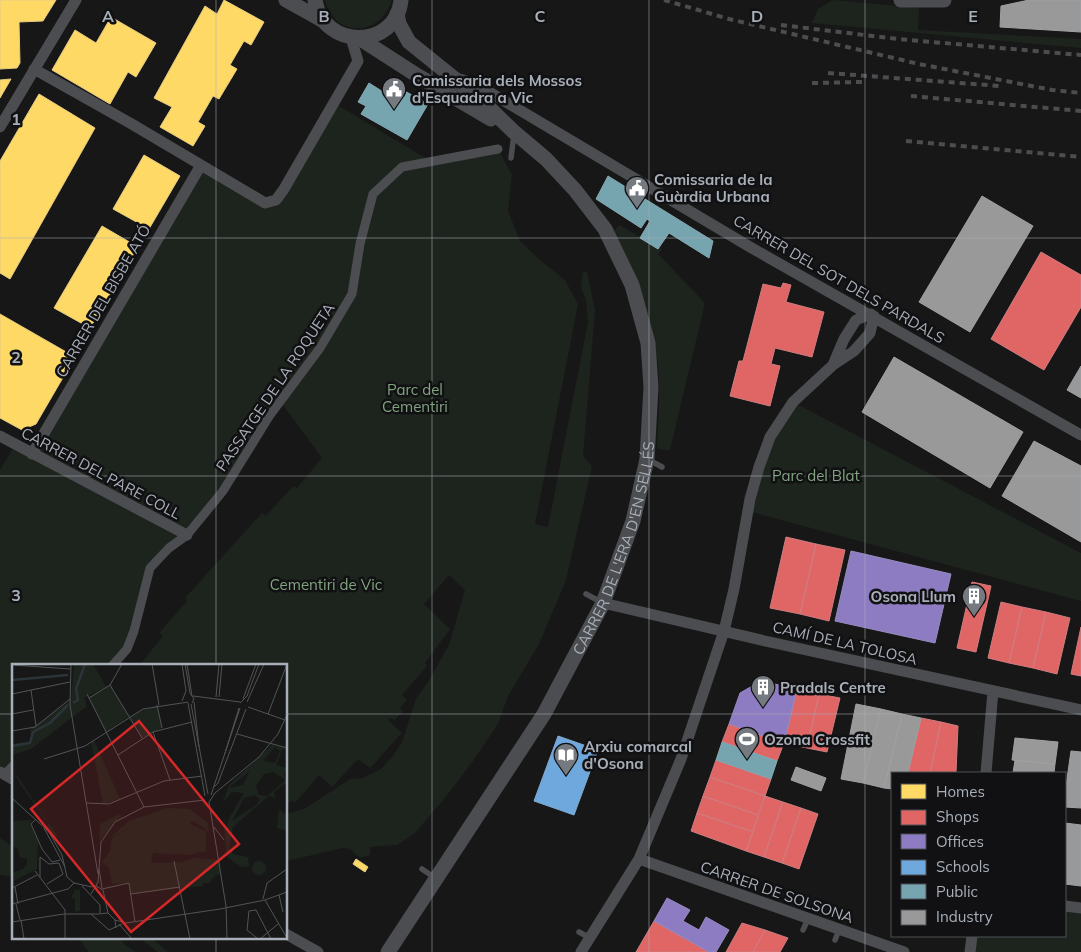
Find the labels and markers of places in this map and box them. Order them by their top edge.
place label: Comissaria dels Mossos d'Esquadra a Vic [412,71,582,107]
public building icon: Comissaria dels Mossos d'Esquadra a Vic [381,76,407,110]
place label: Comissaria de la Guàrdia Urbana [654,170,772,206]
public building icon: Comissaria de la Guàrdia Urbana [624,175,650,209]
building icon: Osona Llum [961,583,987,617]
place label: Osona Llum [871,587,956,606]
building icon: Pradals Centre [750,674,776,708]
place label: Pradals Centre [780,678,886,697]
sports icon: Ozona Crossfit [734,726,760,760]
place label: Ozona Crossfit [764,730,870,749]
place label: Arxiu comarcal d'Osona [584,737,692,773]
library icon: Arxiu comarcal d'Osona [553,742,579,776]

